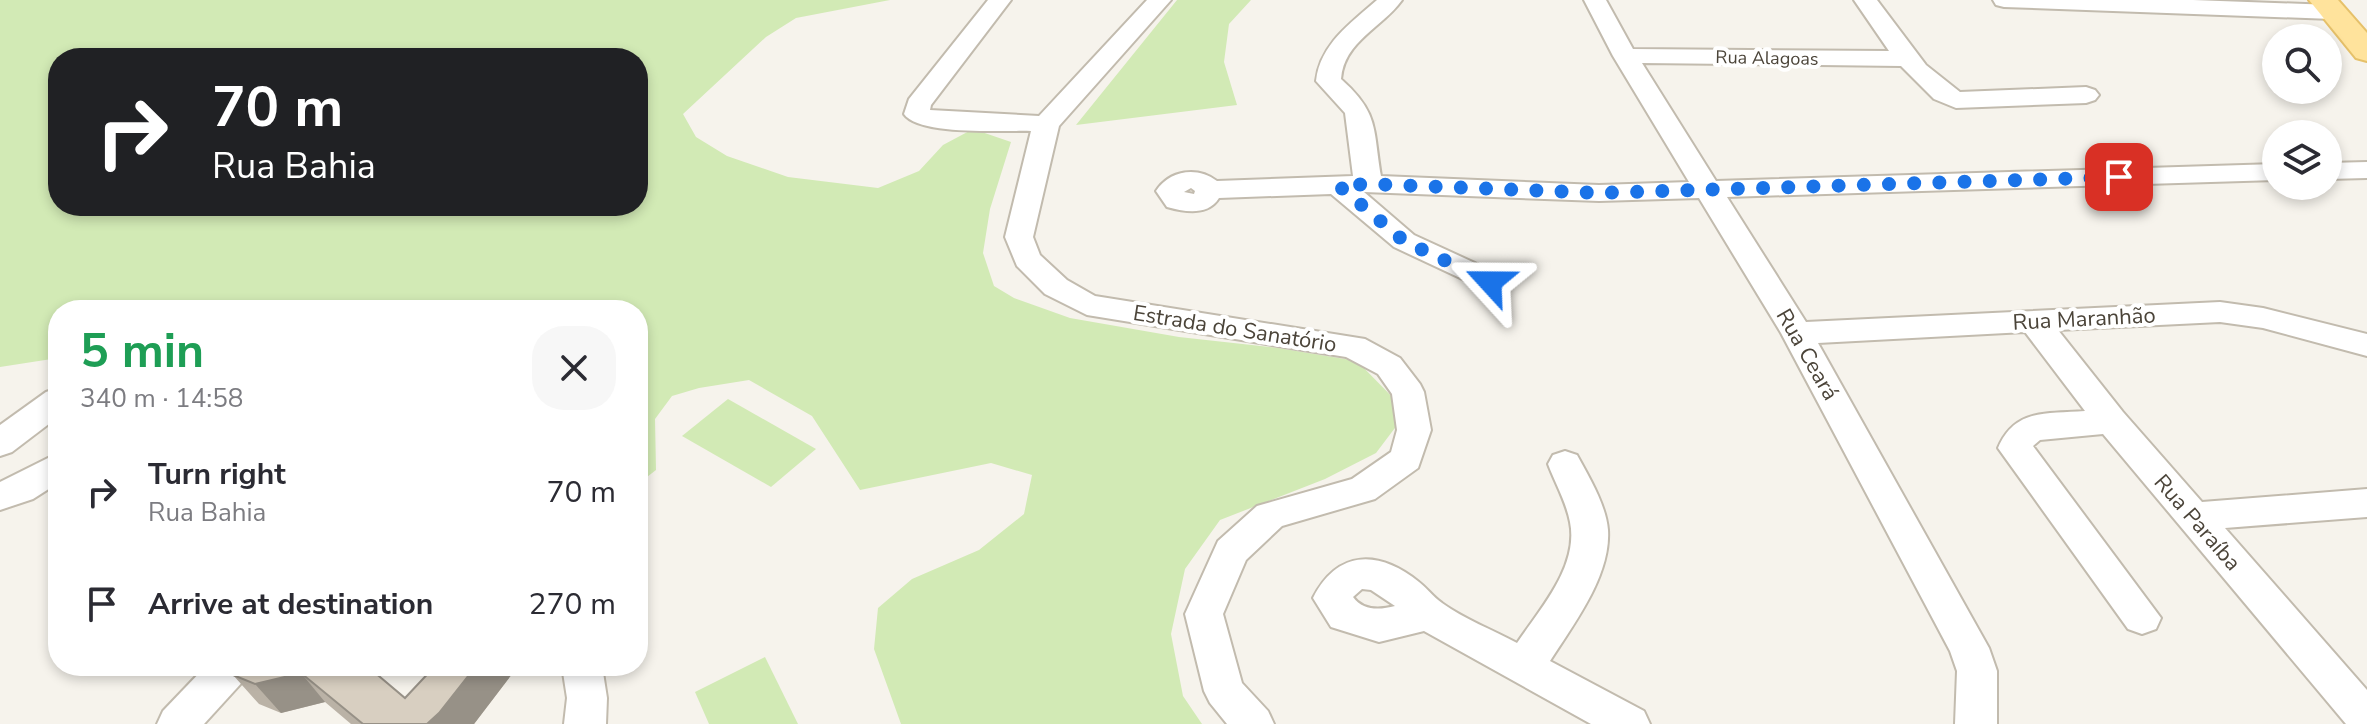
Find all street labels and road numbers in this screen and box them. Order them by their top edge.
street label: Rua Alagoas [1715,45,1819,71]
street label: Estrada do Sanatório [1131,298,1339,360]
street label: Rua Maranhão [2012,300,2156,338]
street label: Rua Ceará [1769,303,1845,406]
street label: Rua Paraíba [2147,468,2248,577]

